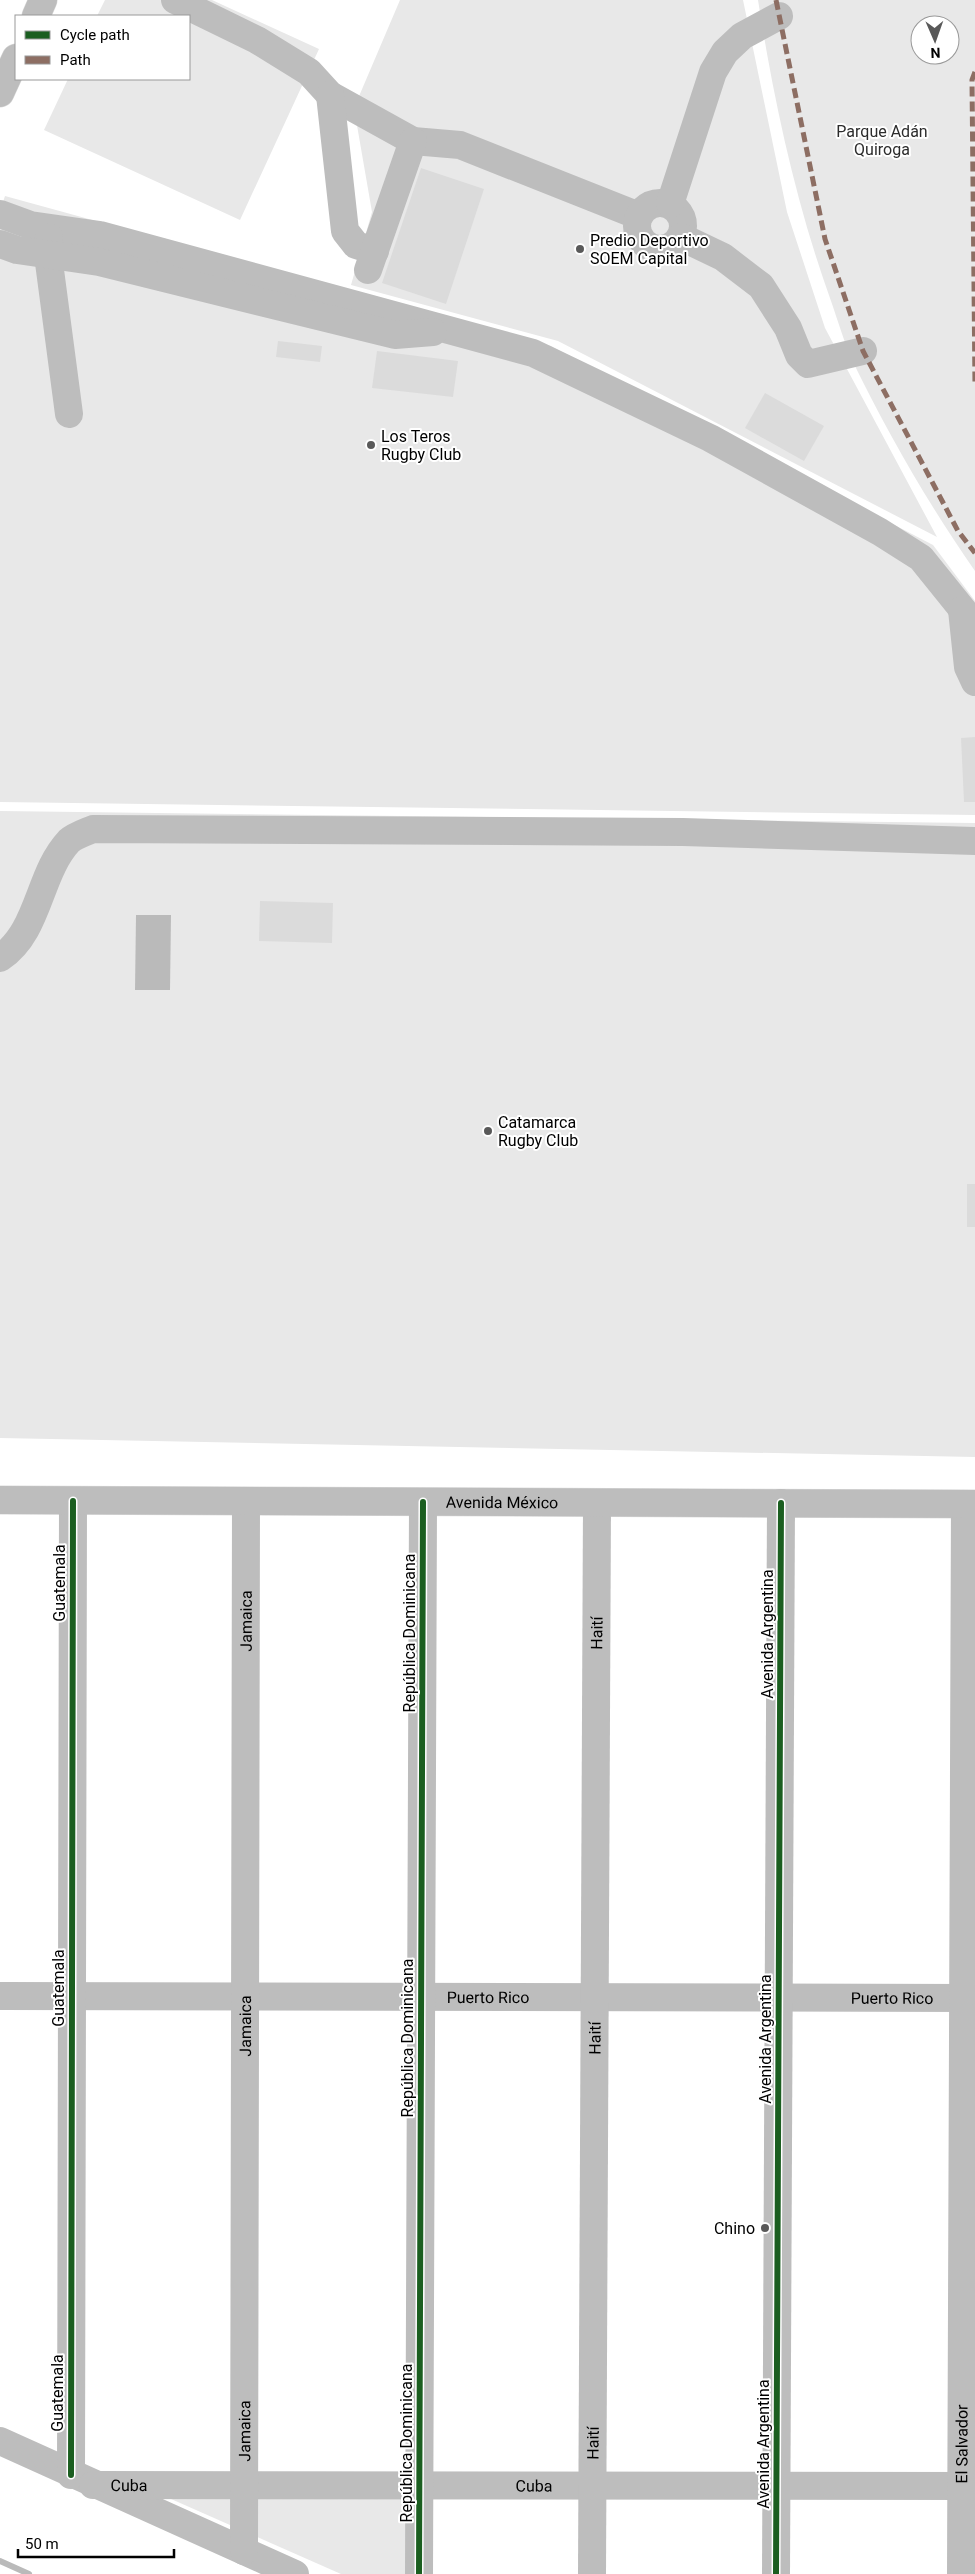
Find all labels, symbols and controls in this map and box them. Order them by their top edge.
legend [15,15,190,80]
north arrow [910,15,960,65]
text: Cycle path [60,26,130,44]
text: N [930,45,941,61]
text: Path [60,51,91,69]
park label: Parque Adán Quiroga [836,122,928,159]
place label: Predio Deportivo SOEM Capital [590,231,709,268]
marker: Predio Deportivo SOEM Capital [574,243,586,255]
place label: Los Teros Rugby Club [381,427,461,464]
marker: Los Teros Rugby Club [365,439,377,451]
place label: Catamarca Rugby Club [498,1113,578,1150]
marker: Catamarca Rugby Club [482,1125,494,1137]
street label: Avenida México [446,1493,558,1512]
street label: Guatemala [50,1544,69,1622]
street label: República Dominicana [400,1554,419,1712]
street label: Avenida Argentina [758,1569,777,1699]
street label: Jamaica [237,1590,256,1652]
street label: Haití [587,1615,606,1650]
street label: Guatemala [49,1949,68,2027]
street label: República Dominicana [398,1959,417,2117]
street label: Avenida Argentina [756,1974,775,2104]
street label: Puerto Rico [447,1988,529,2007]
street label: Puerto Rico [851,1989,933,2008]
street label: Jamaica [236,1995,255,2057]
street label: Haití [585,2020,605,2055]
place label: Chino [714,2219,755,2238]
marker: Chino [759,2222,771,2234]
street label: Guatemala [48,2354,67,2432]
street label: República Dominicana [397,2364,416,2522]
street label: Avenida Argentina [754,2379,773,2509]
street label: Jamaica [235,2400,254,2462]
street label: El Salvador [952,2404,972,2484]
street label: Haití [584,2425,603,2460]
street label: Cuba [111,2476,147,2495]
street label: Cuba [516,2476,552,2496]
scale bar [18,2526,174,2558]
text: 50 m [25,2535,59,2553]

